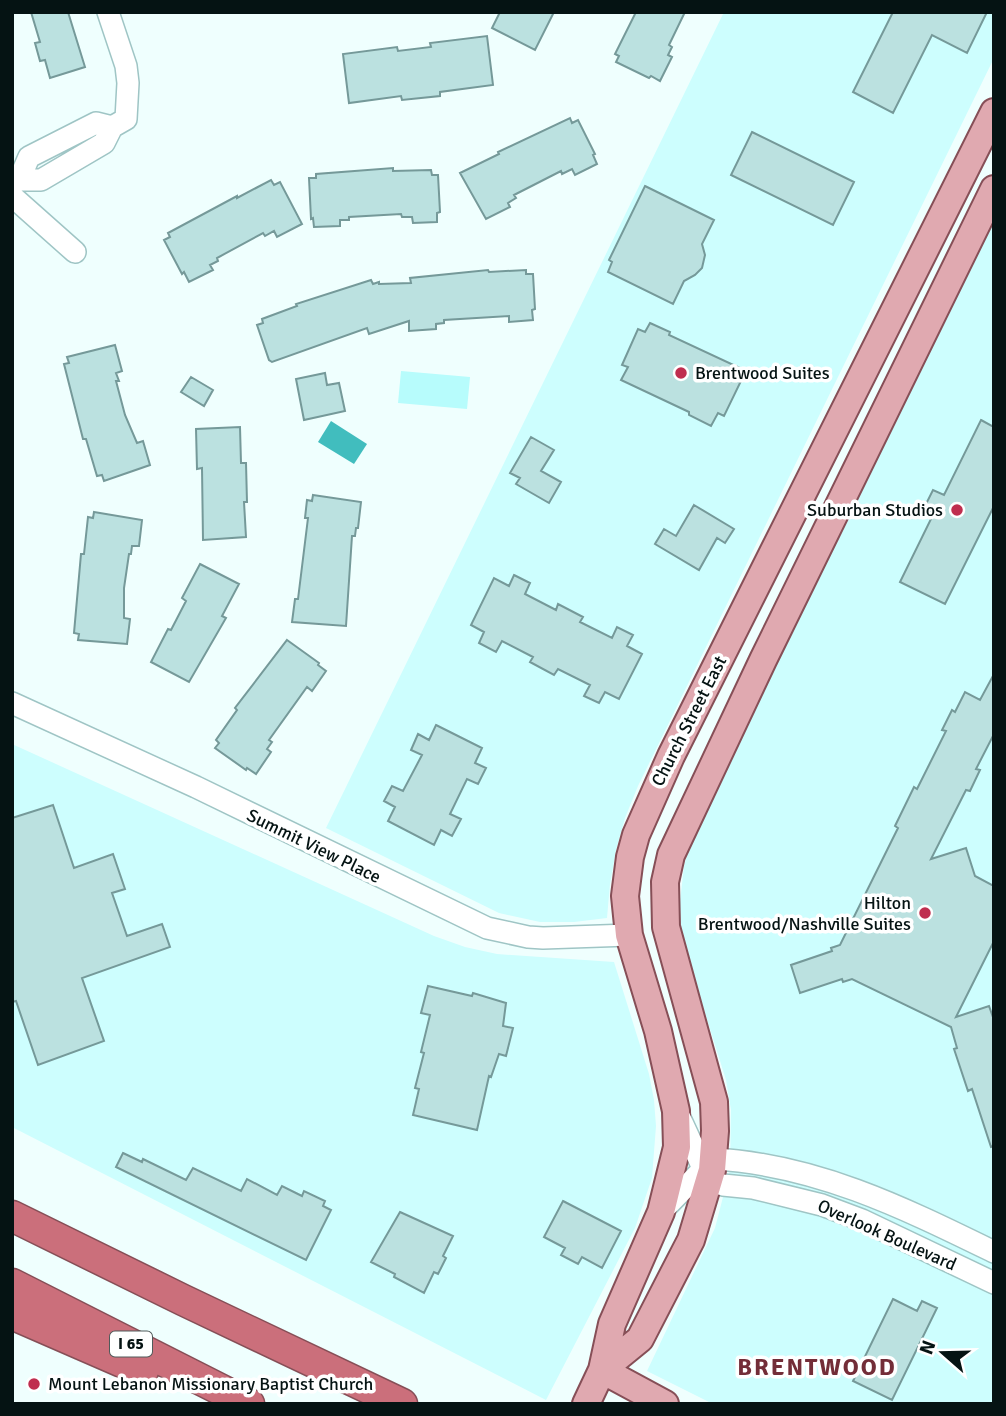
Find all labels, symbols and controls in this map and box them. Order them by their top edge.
place label: Brentwood Suites [695,362,830,384]
marker: Brentwood Suites [673,365,689,381]
place label: Suburban Studios [807,499,943,521]
marker: Suburban Studios [949,502,965,518]
street label: Church Street East [647,652,731,790]
street label: Summit View Place [243,804,385,888]
place label: Hilton Brentwood/Nashville Suites [698,892,911,935]
marker: Hilton Brentwood/Nashville Suites [917,905,933,921]
street label: Overlook Boulevard [814,1195,960,1275]
north arrow [908,1318,978,1388]
road number: I 65 [110,1332,152,1356]
text: N [914,1337,942,1358]
district label: BRENTWOOD [737,1352,897,1382]
place label: Mount Lebanon Missionary Baptist Church [48,1373,373,1395]
marker: Mount Lebanon Missionary Baptist Church [26,1376,42,1392]

